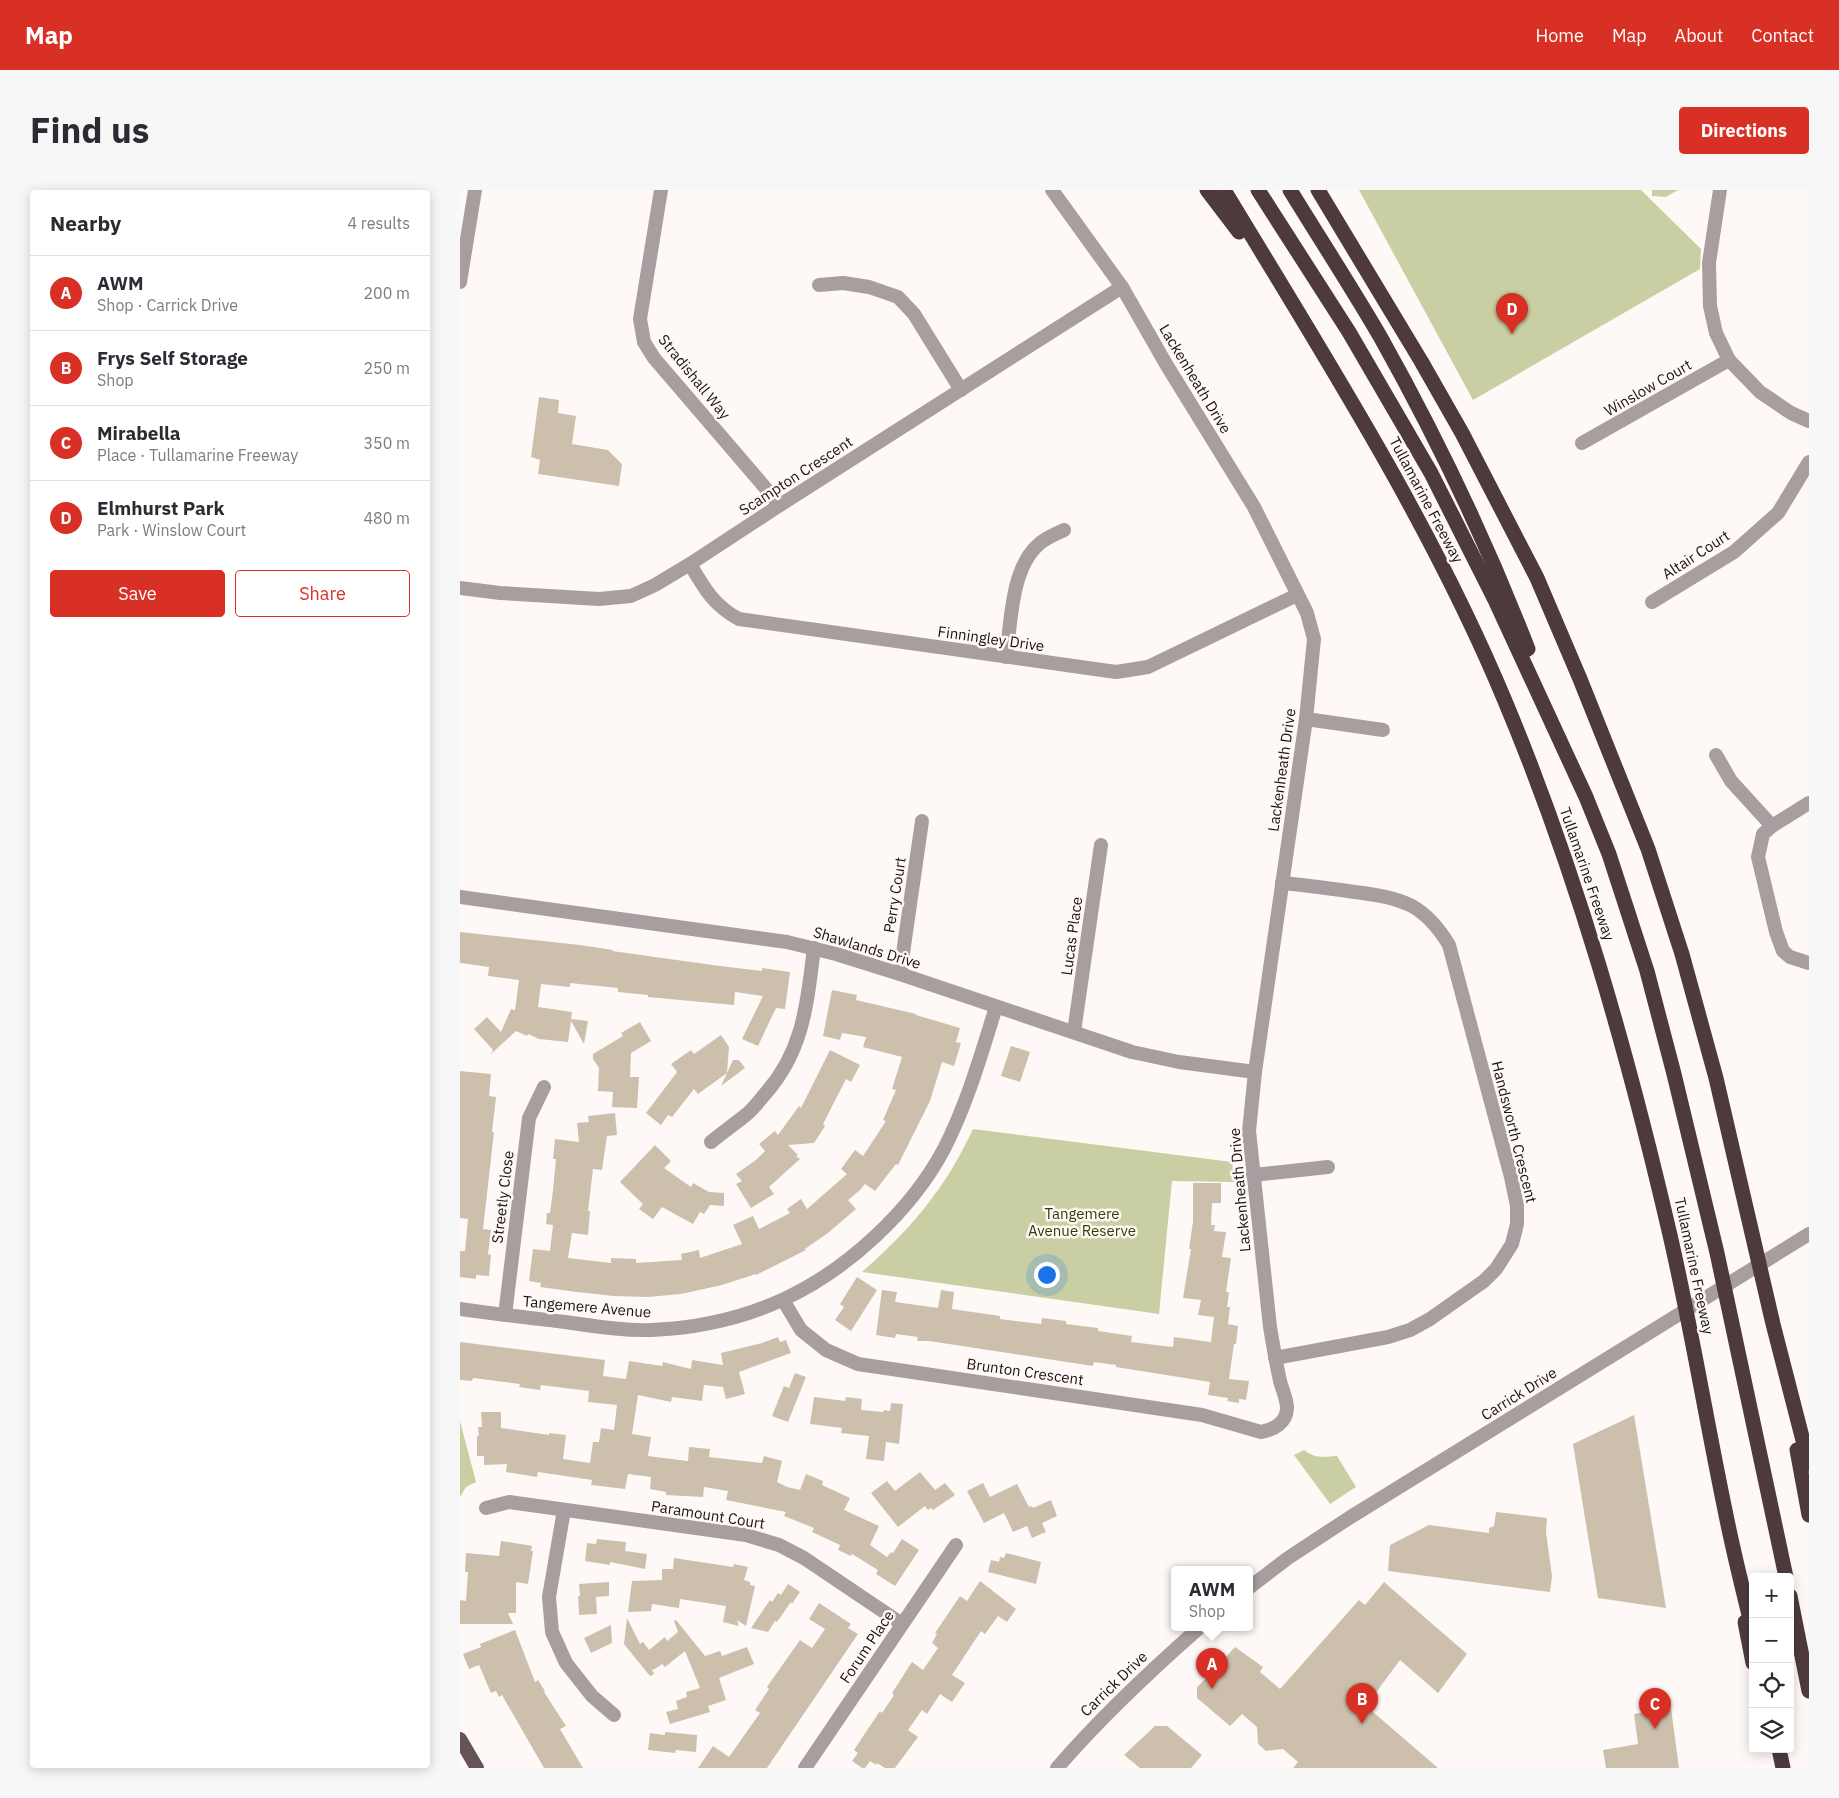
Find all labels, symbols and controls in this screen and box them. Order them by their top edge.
text: Map [25,19,73,51]
text: Home [1536,24,1584,47]
text: Map [1612,24,1647,47]
text: About [1675,24,1723,47]
text: Contact [1751,24,1814,47]
text: Find us [30,107,149,153]
button: Directions [1679,107,1809,154]
text: Nearby [50,209,121,237]
text: 4 results [347,213,410,233]
text: AWM [97,271,144,295]
text: A [61,283,71,303]
text: 200 m [363,283,410,303]
pin: D [1496,293,1528,334]
text: Shop · Carrick Drive [97,295,238,315]
street label: Lackenheath Drive [1155,321,1236,437]
street label: Stradishall Way [654,330,735,423]
text: Frys Self Storage [97,346,248,370]
street label: Winslow Court [1601,355,1695,420]
text: B [61,358,71,378]
text: 250 m [363,358,410,378]
text: Shop [97,370,134,390]
text: Mirabella [97,421,181,445]
street label: Scampton Crescent [735,432,856,519]
text: C [61,433,71,453]
text: 350 m [363,433,410,453]
street label: Tullamarine Freeway [1385,434,1468,566]
text: Place · Tullamarine Freeway [97,445,298,465]
text: Elmhurst Park [97,496,224,520]
text: D [60,508,72,528]
text: 480 m [363,508,410,528]
text: Park · Winslow Court [97,520,246,540]
street label: Altair Court [1658,526,1733,583]
button: Save [50,570,225,617]
button: Share [235,570,410,617]
street label: Finningley Drive [937,622,1046,655]
street label: Lackenheath Drive [1263,707,1300,833]
street label: Tullamarine Freeway [1556,805,1619,944]
street label: Perry Court [879,856,910,934]
street label: Lucas Place [1057,895,1086,976]
street label: Shawlands Drive [811,922,923,973]
street label: Handsworth Crescent [1488,1059,1541,1205]
street label: Lackenheath Drive [1225,1127,1254,1253]
street label: Streetly Close [487,1149,518,1244]
street label: Tullamarine Freeway [1671,1196,1718,1337]
park label: Tangemere Avenue Reserve [1028,1204,1136,1240]
your location [1034,1262,1060,1288]
street label: Tangemere Avenue [522,1291,652,1322]
street label: Brunton Crescent [965,1354,1085,1389]
street label: Carrick Drive [1477,1363,1560,1424]
street label: Paramount Court [650,1496,766,1533]
popup [1171,1566,1253,1631]
map controls [1749,1573,1794,1753]
button: + [1749,1573,1794,1618]
text: AWM [1189,1577,1235,1601]
text: Shop [1189,1601,1225,1621]
street label: Forum Place [835,1607,898,1687]
button: − [1749,1618,1794,1663]
street label: Carrick Drive [1076,1647,1151,1720]
pin: A [1196,1648,1228,1689]
button: locate [1749,1663,1794,1708]
pin: B [1346,1683,1378,1724]
pin: C [1639,1688,1671,1729]
button: layers [1749,1708,1794,1753]

